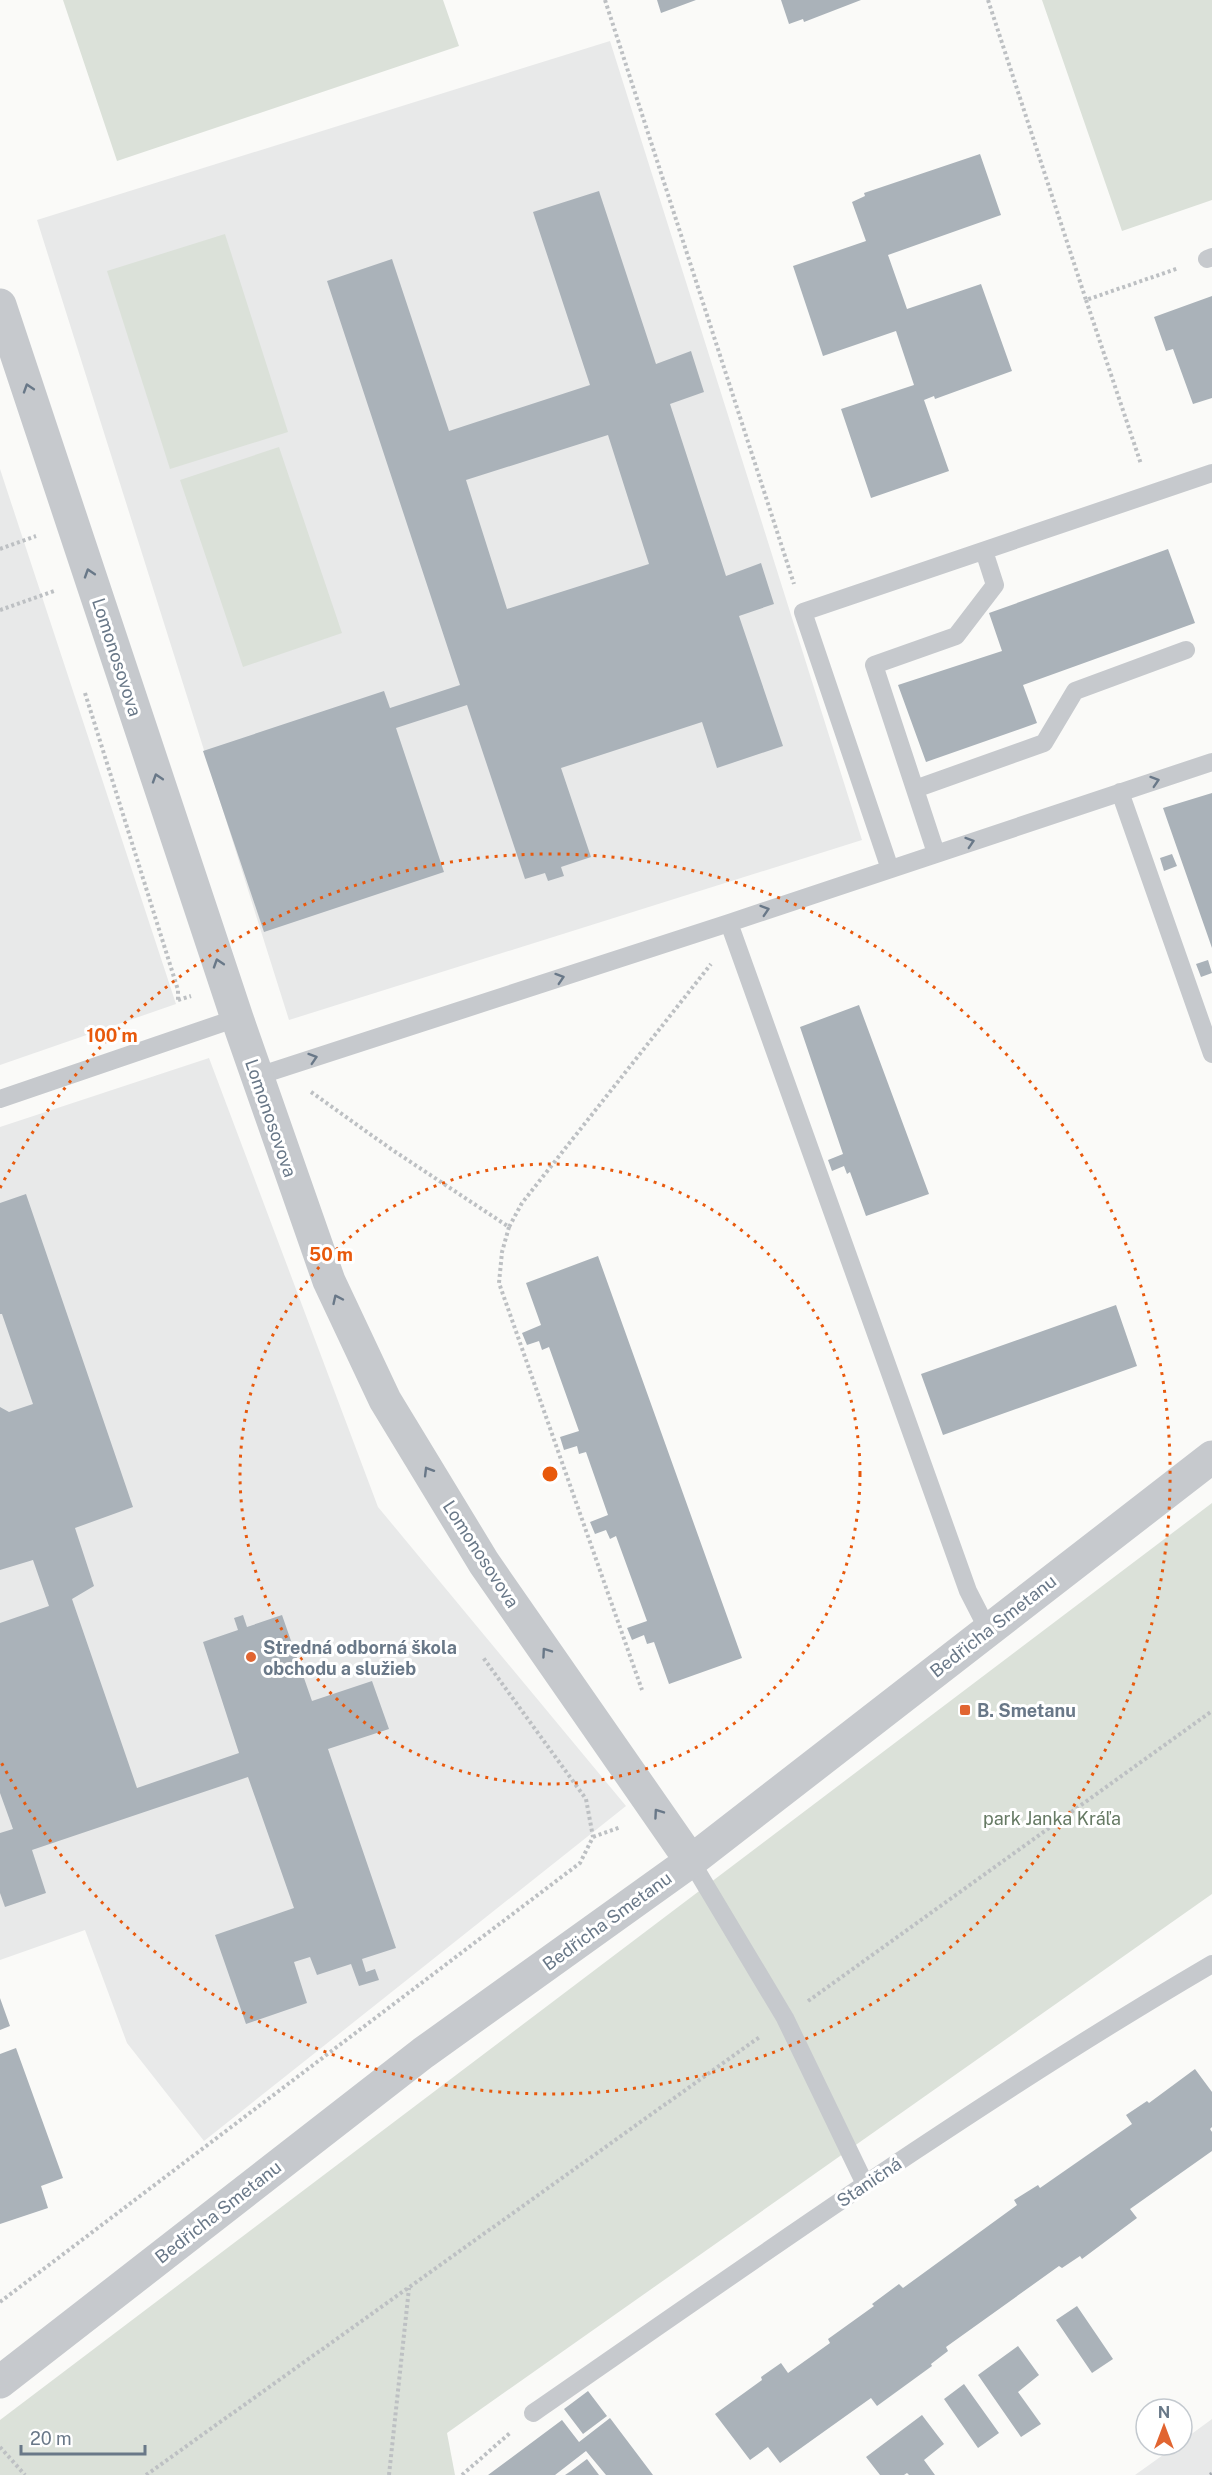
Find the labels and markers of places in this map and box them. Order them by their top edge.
centre of rings [540,1464,560,1484]
place label: Stredná odborná škola obchodu a služieb [263,1637,457,1679]
marker: Stredná odborná škola obchodu a služieb [244,1650,258,1664]
place label: B. Smetanu [977,1700,1076,1721]
marker: B. Smetanu [958,1703,972,1717]

